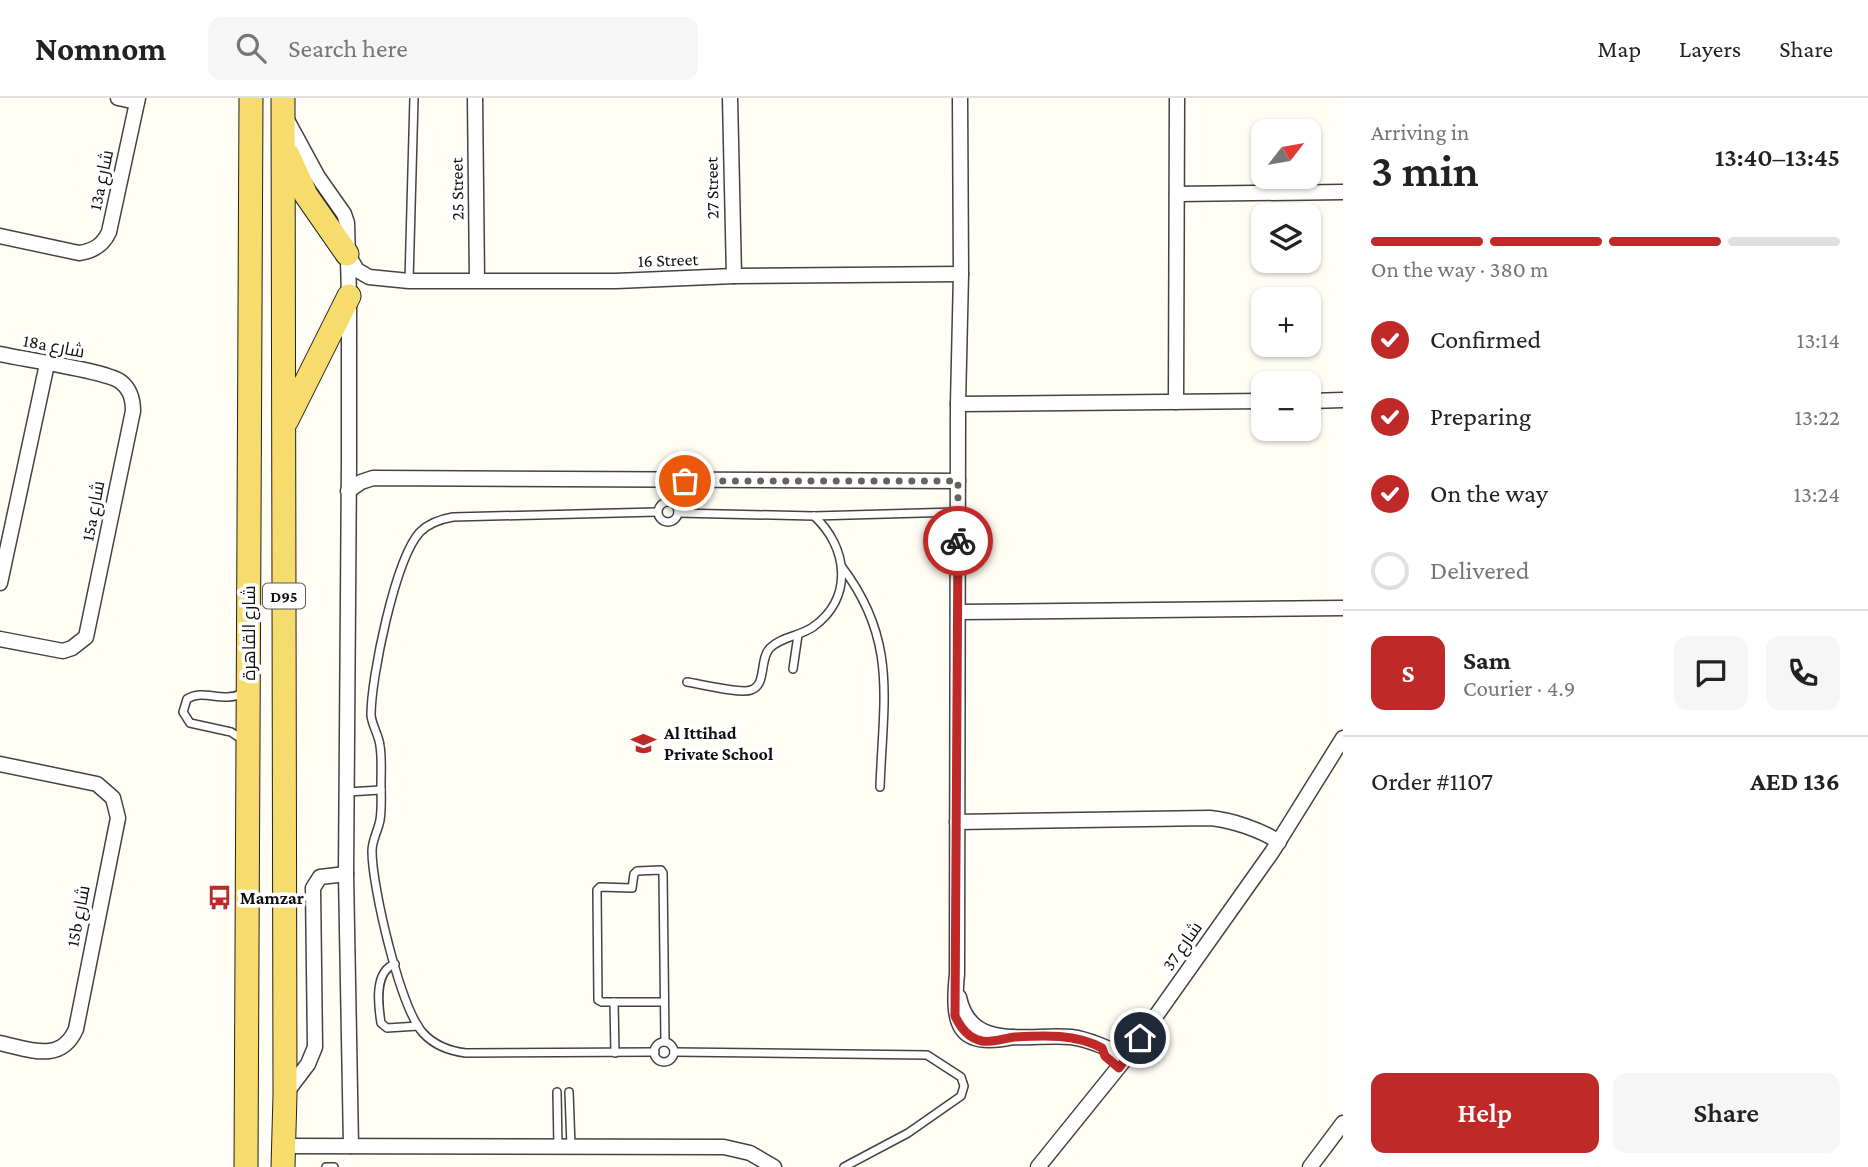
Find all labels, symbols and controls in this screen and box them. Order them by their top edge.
search box [208,17,698,80]
icon: search [232,29,270,67]
text: Nomnom [35,30,166,67]
text: Search here [288,34,408,63]
text: Map [1597,35,1641,62]
text: Layers [1679,35,1741,62]
text: Share [1779,35,1833,62]
north arrow [1251,119,1321,189]
map controls [1251,119,1321,441]
text: Arriving in [1371,119,1469,145]
text: 13:40–13:45 [1715,143,1840,172]
text: 3 min [1371,145,1479,196]
street label: 13a شارع [85,148,119,212]
street label: 25 Street [446,156,468,220]
street label: 27 Street [701,156,723,219]
button: layers [1251,203,1321,273]
street label: 16 Street [637,249,700,271]
text: On the way · 380 m [1371,256,1549,282]
button: + [1251,287,1321,357]
icon: check [1371,321,1409,359]
text: Confirmed [1430,325,1541,354]
text: 13:14 [1797,327,1840,353]
street label: 18a شارع [21,330,86,364]
button: − [1251,371,1321,441]
icon: check [1371,398,1409,436]
text: Preparing [1430,402,1531,431]
text: 13:22 [1794,404,1840,430]
pin [655,451,715,511]
icon: bag [666,462,704,500]
icon: check [1371,475,1409,513]
street label: 15a شارع [77,479,111,543]
text: On the way [1430,479,1548,508]
text: 13:24 [1793,481,1840,507]
courier [923,506,993,576]
icon: bike [939,522,977,560]
text: Delivered [1430,556,1529,585]
road number: D95 [263,583,305,608]
street label: شارع القاهرة [239,585,261,681]
button: chat [1674,636,1748,710]
button: phone [1766,636,1840,710]
text: Sam [1463,646,1511,675]
text: S [1402,659,1415,688]
text: Courier · 4.9 [1463,675,1575,701]
place label: Al Ittihad Private School [663,723,773,764]
school or university icon: Al Ittihad Private School [630,729,658,757]
text: Order #1107 [1371,767,1493,796]
text: AED 136 [1750,767,1840,796]
street label: 15b شارع [62,884,96,949]
bus stop icon: Mamzar [206,884,234,912]
place label: Mamzar [240,888,304,908]
street label: شارع 37 [1158,918,1208,975]
pin [1110,1008,1170,1068]
icon: home [1121,1019,1159,1057]
button: Help [1371,1073,1599,1153]
button: Share [1613,1073,1840,1153]

